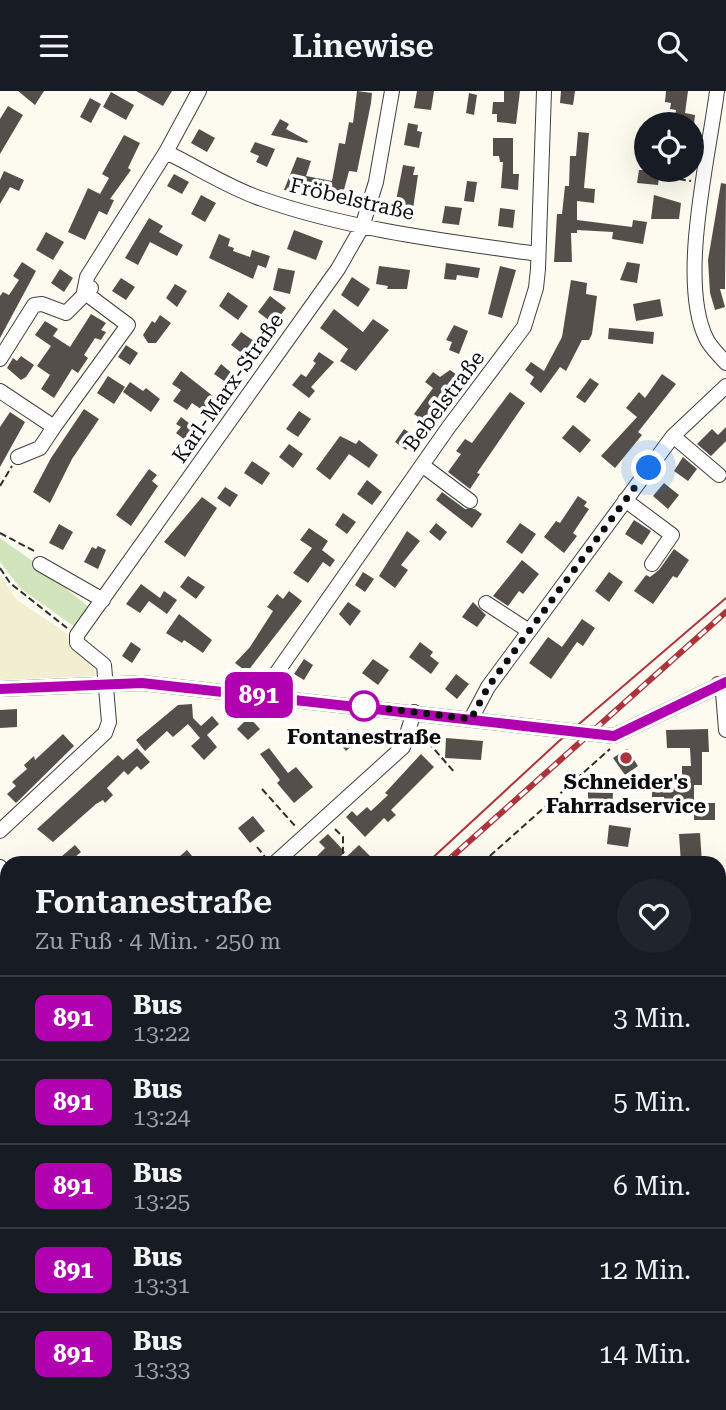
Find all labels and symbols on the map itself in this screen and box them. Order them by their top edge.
street label: Fröbelstraße [287,173,417,225]
street label: Karl-Marx-Straße [167,309,289,467]
street label: Bebelstraße [399,346,489,456]
your location [631,450,666,485]
line badge: 891 [219,672,299,718]
marker: Fontanestraße [349,691,379,721]
place label: Fontanestraße [287,725,441,749]
marker: Schneider's Fahrradservice [618,750,634,766]
place label: Schneider's Fahrradservice [546,770,706,818]

